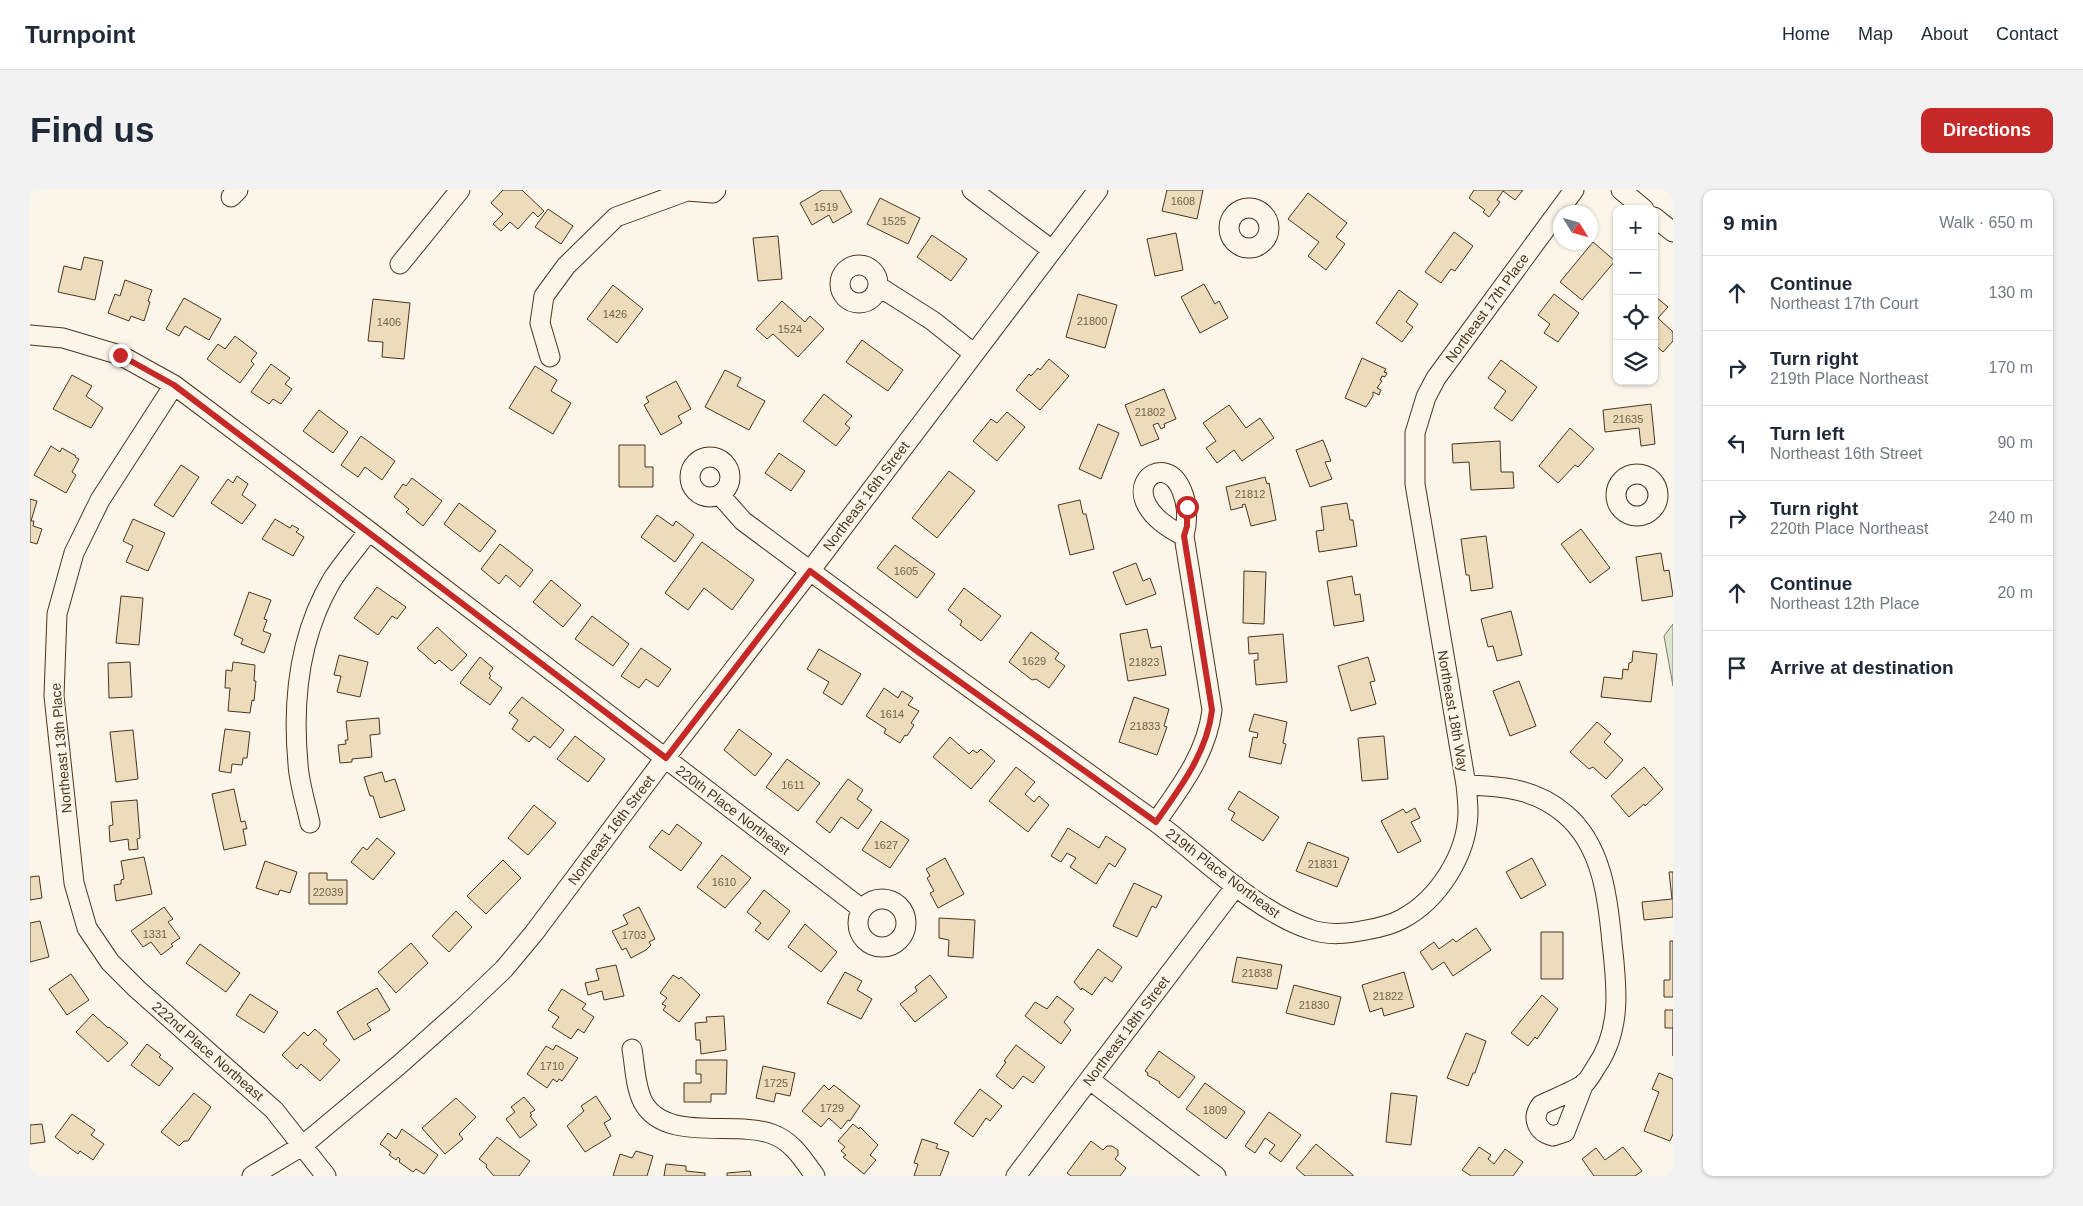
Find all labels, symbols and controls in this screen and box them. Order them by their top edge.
text: Turnpoint [25,21,135,48]
text: Home [1782,24,1830,44]
text: Map [1858,24,1893,44]
text: About [1921,24,1968,44]
text: Contact [1996,24,2058,44]
button: Directions [1921,108,2053,153]
text: Find us [30,110,154,149]
house number: 1608 [1171,195,1195,207]
house number: 1519 [814,201,838,213]
north arrow [1553,205,1598,250]
map controls [1613,205,1658,385]
button: + [1613,205,1658,250]
text: 9 min [1723,211,1778,234]
text: Walk · 650 m [1939,214,2033,231]
house number: 1525 [882,215,906,227]
street label: Northeast 17th Place [1442,250,1532,366]
button: − [1613,250,1658,295]
text: Continue [1770,273,1852,294]
icon: ahead [1723,279,1751,307]
text: 130 m [1989,284,2033,301]
button: locate [1613,295,1658,340]
text: Northeast 17th Court [1770,295,1919,312]
house number: 1426 [603,308,627,320]
house number: 21800 [1077,315,1107,327]
house number: 1406 [377,316,401,328]
house number: 1524 [778,323,802,335]
button: layers [1613,340,1658,385]
route end [109,344,132,367]
text: Turn right [1770,348,1858,369]
icon: right [1723,354,1751,382]
text: 170 m [1989,359,2033,376]
text: 219th Place Northeast [1770,370,1928,387]
house number: 21802 [1135,406,1165,418]
house number: 21635 [1613,413,1643,425]
text: Turn left [1770,423,1845,444]
icon: left [1723,429,1751,457]
text: 90 m [1997,434,2033,451]
street label: Northeast 16th Street [820,438,912,554]
text: Northeast 16th Street [1770,445,1922,462]
house number: 21812 [1235,488,1265,500]
route start [1176,496,1199,519]
text: Turn right [1770,498,1858,519]
icon: right [1723,504,1751,532]
text: 240 m [1989,509,2033,526]
text: 220th Place Northeast [1770,520,1928,537]
house number: 1605 [894,565,918,577]
text: Continue [1770,573,1852,594]
icon: ahead [1723,579,1751,607]
text: 20 m [1997,584,2033,601]
text: Northeast 12th Place [1770,595,1919,612]
street label: Northeast 18th Way [1434,649,1472,773]
icon: arrive [1723,654,1751,682]
house number: 1629 [1022,655,1046,667]
house number: 21823 [1129,656,1159,668]
text: Arrive at destination [1770,657,1954,678]
street label: Northeast 13th Place [47,682,75,814]
house number: 1614 [880,708,904,720]
house number: 21833 [1130,720,1160,732]
street label: 220th Place Northeast [673,762,793,858]
street label: Northeast 16th Street [565,772,657,888]
house number: 1611 [781,779,805,791]
street label: 219th Place Northeast [1163,825,1283,921]
house number: 1627 [874,839,898,851]
house number: 21831 [1308,858,1338,870]
house number: 1610 [712,876,736,888]
house number: 22039 [313,886,343,898]
house number: 1331 [143,928,167,940]
house number: 1703 [622,929,646,941]
house number: 21838 [1242,967,1272,979]
street label: Northeast 18th Street [1080,973,1172,1089]
house number: 21822 [1373,990,1403,1002]
street label: 222nd Place Northeast [149,998,267,1104]
house number: 21830 [1299,999,1329,1011]
house number: 1710 [540,1060,564,1072]
house number: 1725 [764,1077,788,1089]
house number: 1729 [820,1102,844,1114]
house number: 1809 [1203,1104,1227,1116]

